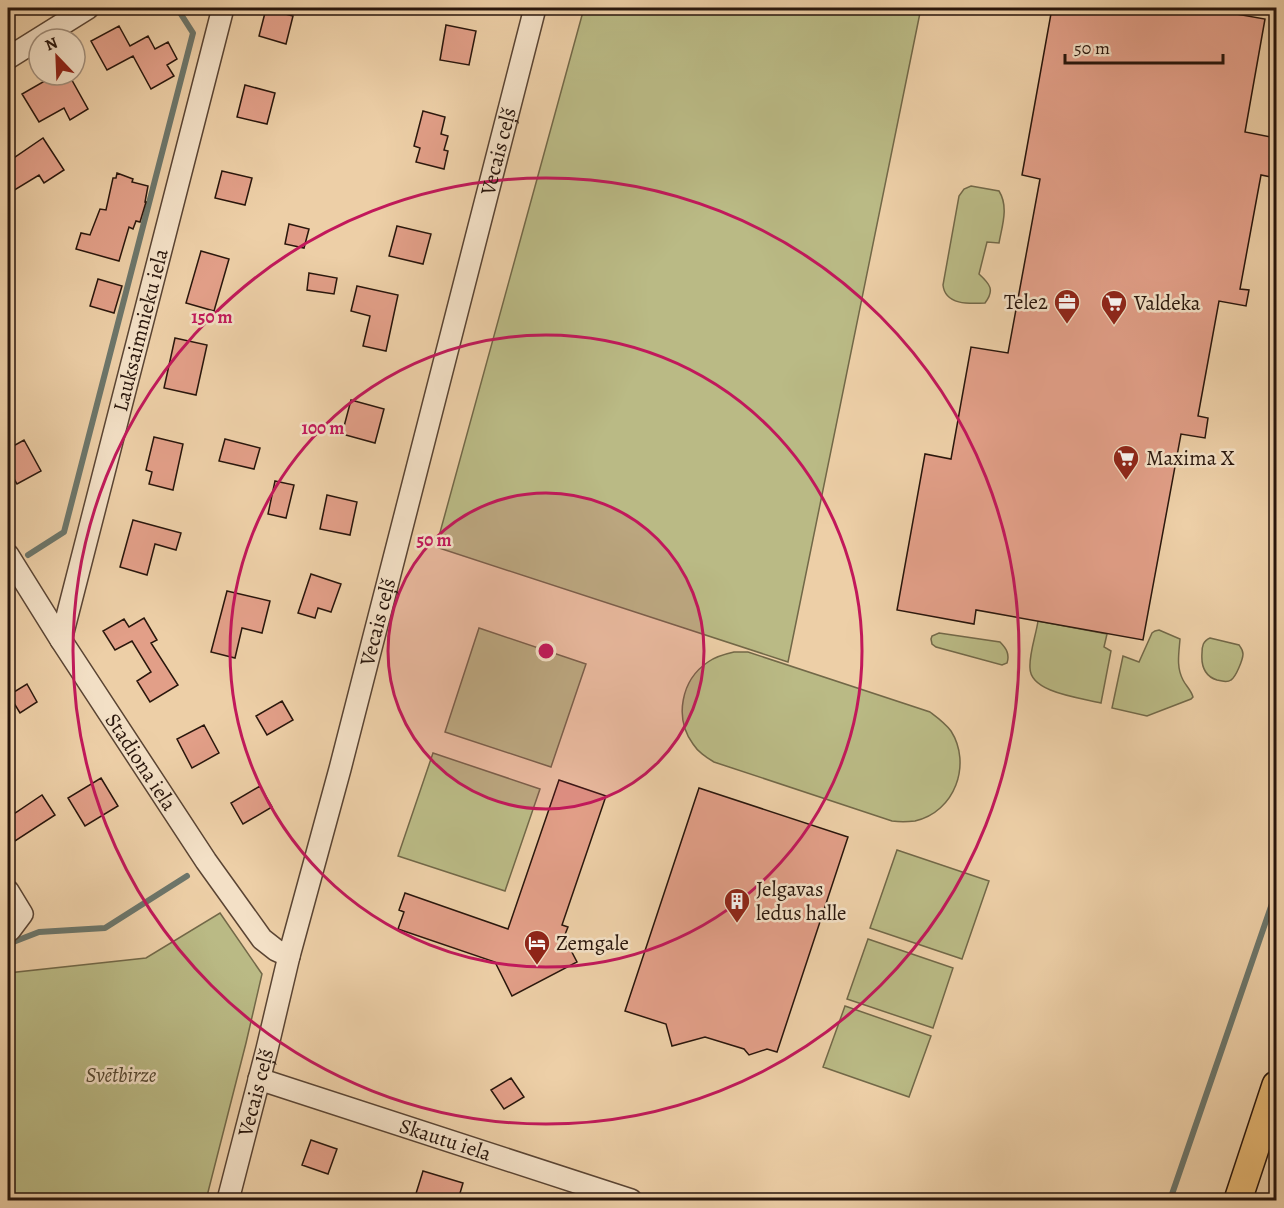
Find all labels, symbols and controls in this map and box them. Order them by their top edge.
north arrow [27,27,87,87]
scale bar [1065,27,1222,65]
text: N [42,32,62,57]
text: 50 m [1074,36,1110,60]
street label: Vecais ceļš [473,105,523,199]
street label: Lauksaimnieku iela [106,245,175,414]
office icon: Tele2 [1052,287,1082,325]
place label: Tele2 [1004,288,1048,316]
supermarket icon: Valdeka [1099,288,1129,326]
place label: Valdeka [1133,289,1201,317]
text: 150 m [191,305,233,329]
text: 100 m [302,416,344,440]
supermarket icon: Maxima X [1111,443,1141,481]
place label: Maxima X [1146,444,1235,472]
text: 50 m [417,528,451,552]
street label: Vecais ceļš [353,575,402,670]
centre of rings [536,641,556,661]
street label: Stadiona iela [99,708,183,816]
place label: Jelgavas ledus halle [756,875,846,927]
building icon: Jelgavas ledus halle [722,886,752,924]
hotel icon: Zemgale [522,928,552,966]
place label: Zemgale [556,929,629,957]
street label: Vecais ceļš [231,1046,280,1140]
park label: Svētbirze [86,1061,157,1089]
street label: Skautu iela [396,1112,495,1168]

